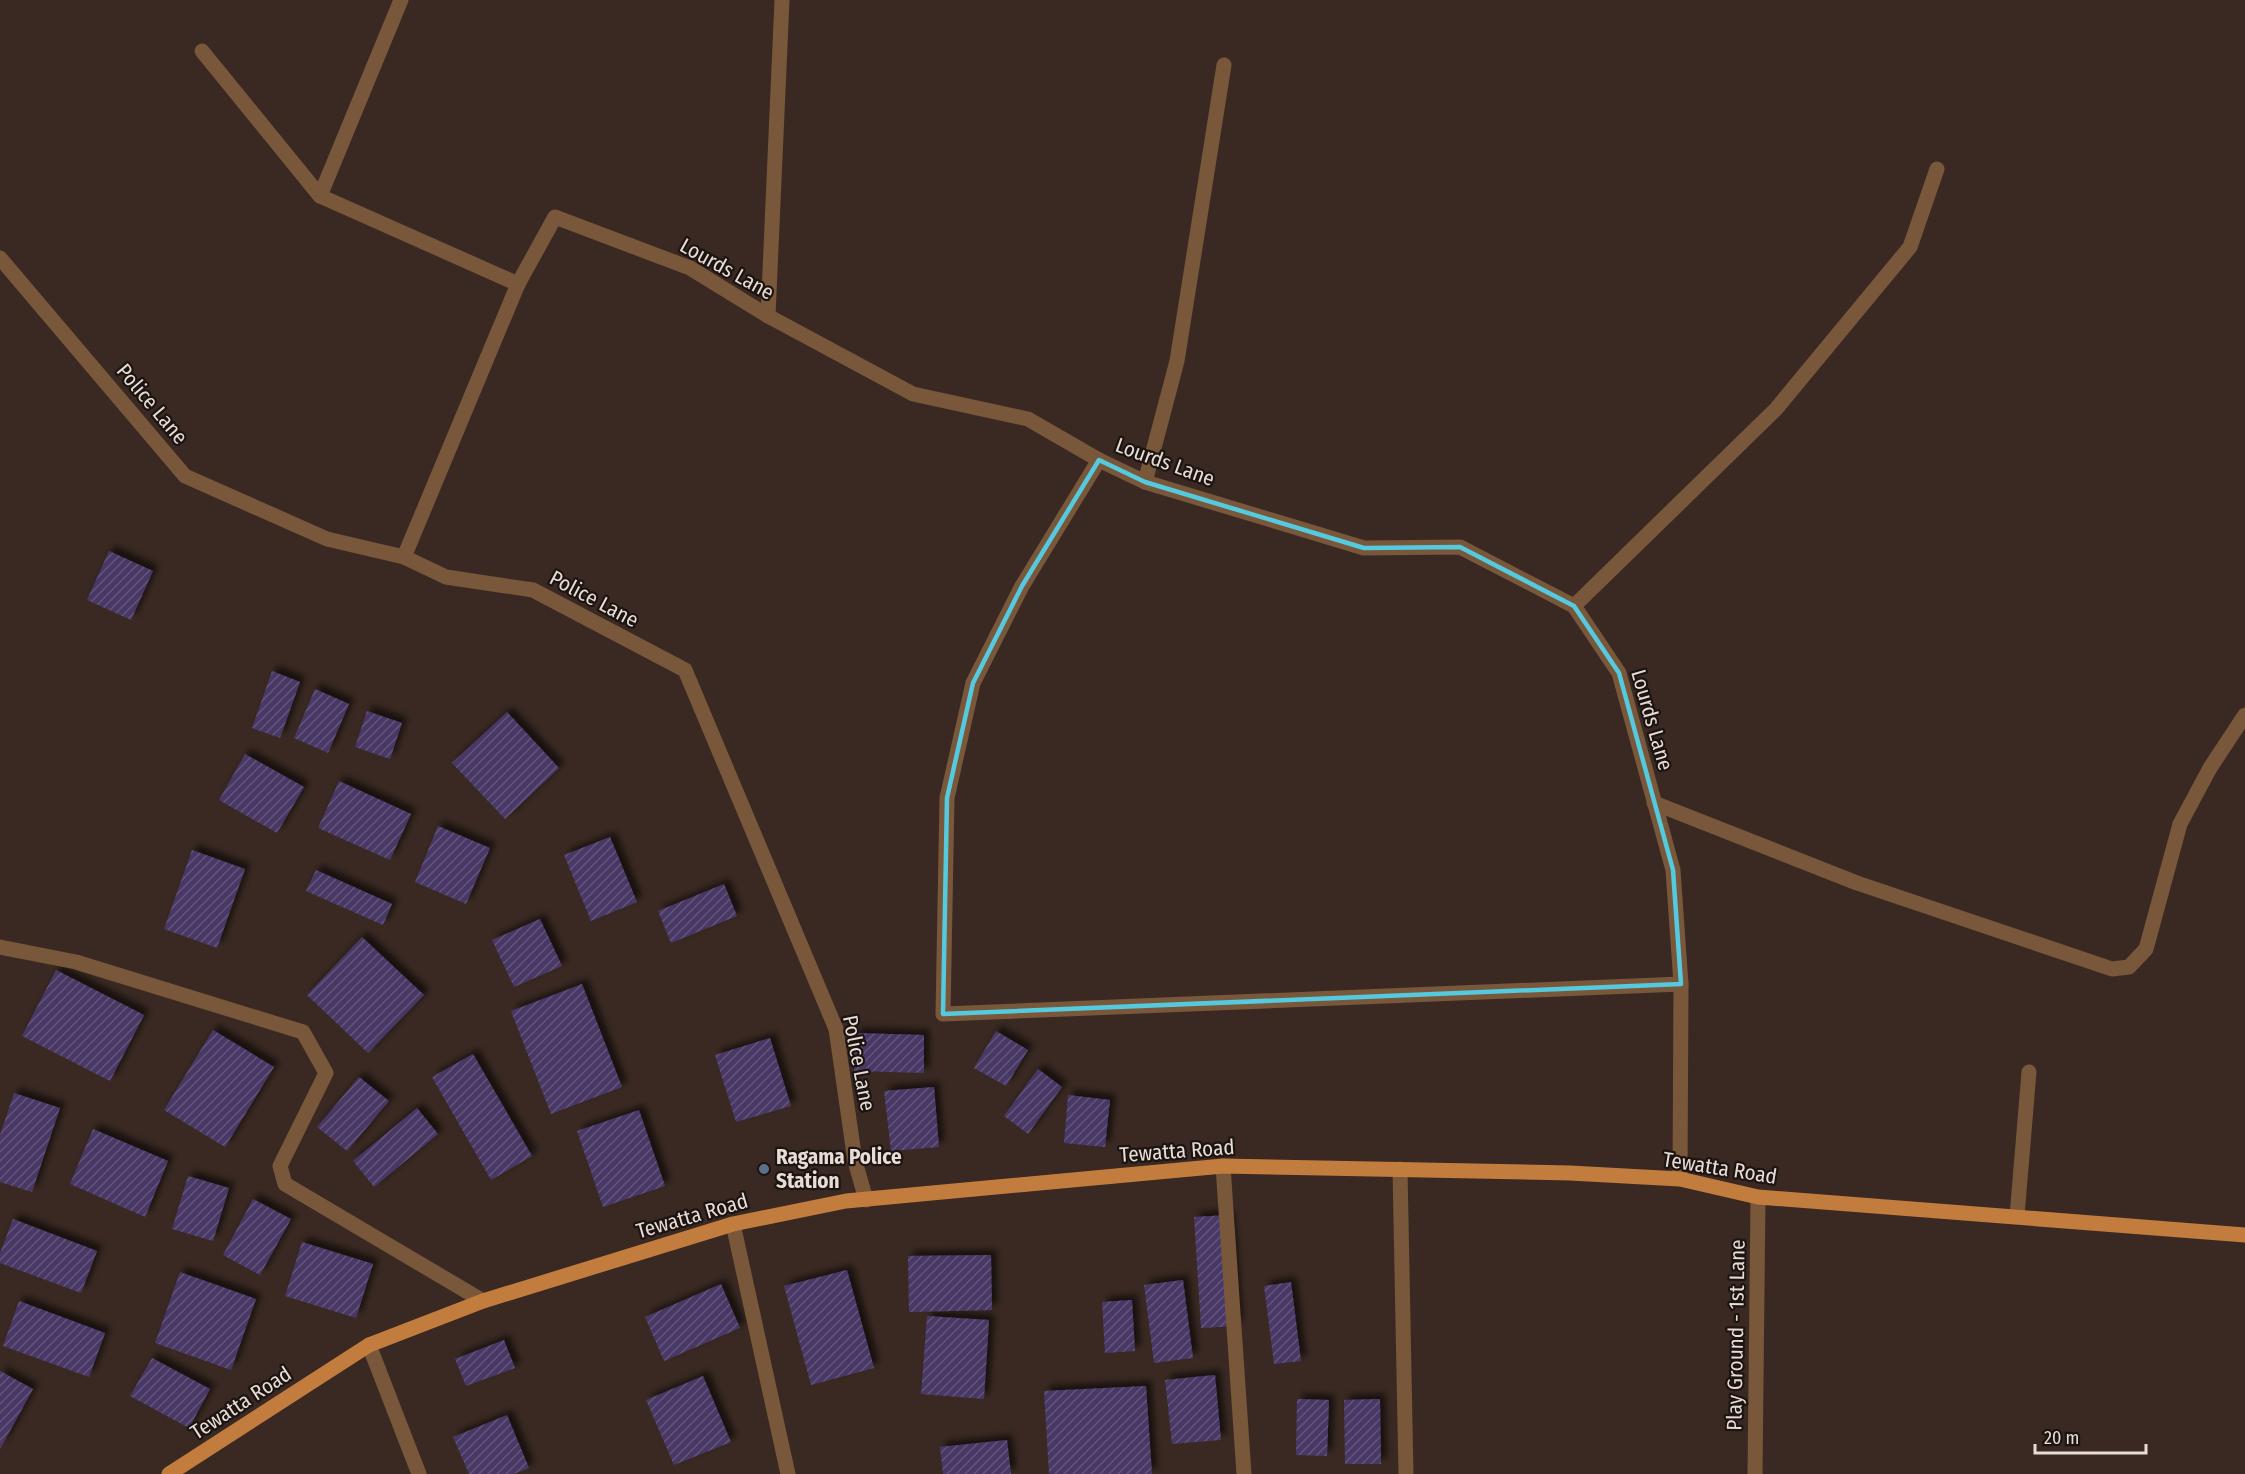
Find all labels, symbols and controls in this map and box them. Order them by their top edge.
street label: Lourds Lane [675,233,779,305]
street label: Police Lane [111,358,193,450]
street label: Lourds Lane [1112,432,1218,492]
street label: Police Lane [545,565,643,633]
street label: Lourds Lane [1625,667,1679,773]
street label: Police Lane [837,1013,881,1113]
street label: Tewatta Road [1119,1134,1235,1168]
place label: Ragama Police Station [776,1144,902,1194]
street label: Tewatta Road [1661,1146,1779,1190]
marker: Ragama Police Station [757,1162,771,1176]
street label: Tewatta Road [633,1188,751,1244]
street label: Play Ground - 1st Lane [1721,1239,1751,1431]
street label: Tewatta Road [186,1361,296,1445]
scale bar [2035,1417,2146,1455]
text: 20 m [2044,1427,2079,1449]

